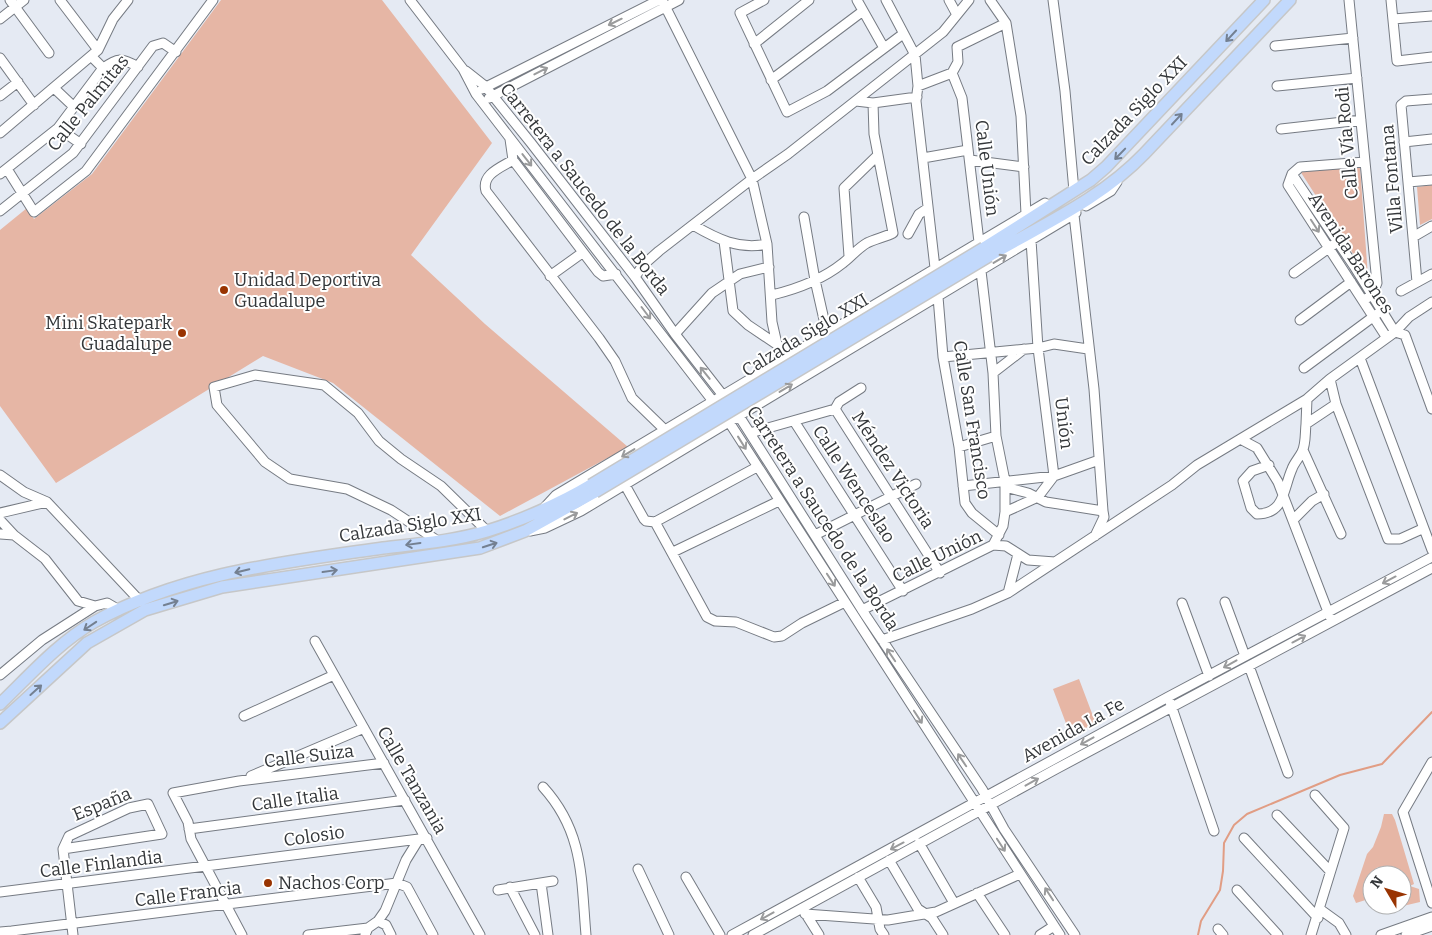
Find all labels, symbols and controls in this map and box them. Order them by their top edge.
one-way arrow [608,18,623,27]
one-way arrow [1225,29,1237,42]
street label: Calle Palmitas [42,50,134,156]
street label: Calzada Siglo XXI [1076,52,1192,170]
one-way arrow [533,65,548,75]
street label: Carretera a Saucedo de la Borda [495,78,675,300]
street label: Calle Vía Rodi [1331,86,1363,200]
one-way arrow [1171,112,1183,125]
street label: Calle Unión [970,119,1004,218]
street label: Villa Fontana [1376,124,1408,234]
one-way arrow [1114,148,1126,161]
one-way arrow [522,153,533,166]
street label: Avenida Barones [1304,188,1398,318]
one-way arrow [1310,218,1320,232]
one-way arrow [992,254,1006,264]
place label: Unidad Deportiva Guadalupe [234,269,381,312]
marker: Unidad Deportiva Guadalupe [218,284,230,296]
street label: Calzada Siglo XXI [738,289,872,381]
one-way arrow [640,306,651,319]
place label: Mini Skatepark Guadalupe [45,312,173,355]
marker: Mini Skatepark Guadalupe [176,327,188,339]
street label: Calle San Francisco [949,339,995,501]
one-way arrow [700,367,711,380]
one-way arrow [778,383,792,393]
street label: Unión [1050,396,1078,451]
street label: Carretera a Saucedo de la Borda [742,402,904,635]
street label: Méndez Victoria [847,407,939,533]
street label: Calle Wenceslao [808,421,900,547]
one-way arrow [738,436,748,450]
one-way arrow [622,448,636,458]
street label: Calzada Siglo XXI [337,503,483,547]
one-way arrow [563,511,578,520]
street label: Calle Unión [889,525,986,587]
one-way arrow [406,539,422,549]
one-way arrow [482,540,498,550]
one-way arrow [321,566,337,576]
one-way arrow [234,567,250,576]
one-way arrow [826,572,836,586]
one-way arrow [1382,576,1397,585]
one-way arrow [162,597,178,607]
one-way arrow [83,621,97,631]
one-way arrow [1291,634,1306,643]
one-way arrow [886,648,896,662]
one-way arrow [1223,660,1238,670]
one-way arrow [30,684,42,696]
street label: Avenida La Fe [1018,693,1128,767]
one-way arrow [914,709,924,723]
street label: Calle Tanzania [372,722,452,838]
one-way arrow [1080,737,1095,747]
street label: Calle Suiza [263,740,355,772]
one-way arrow [957,754,967,768]
one-way arrow [1025,777,1040,787]
street label: España [69,782,135,826]
street label: Calle Italia [250,782,340,816]
street label: Colosio [282,821,346,851]
one-way arrow [996,837,1006,851]
one-way arrow [890,841,905,851]
street label: Calle Finlandia [38,846,164,882]
north arrow [1362,865,1412,915]
place label: Nachos Corp [278,872,384,894]
text: N [1367,873,1387,892]
street label: Calle Francia [133,877,243,911]
marker: Nachos Corp [262,877,274,889]
one-way arrow [1044,887,1054,901]
one-way arrow [760,911,774,921]

